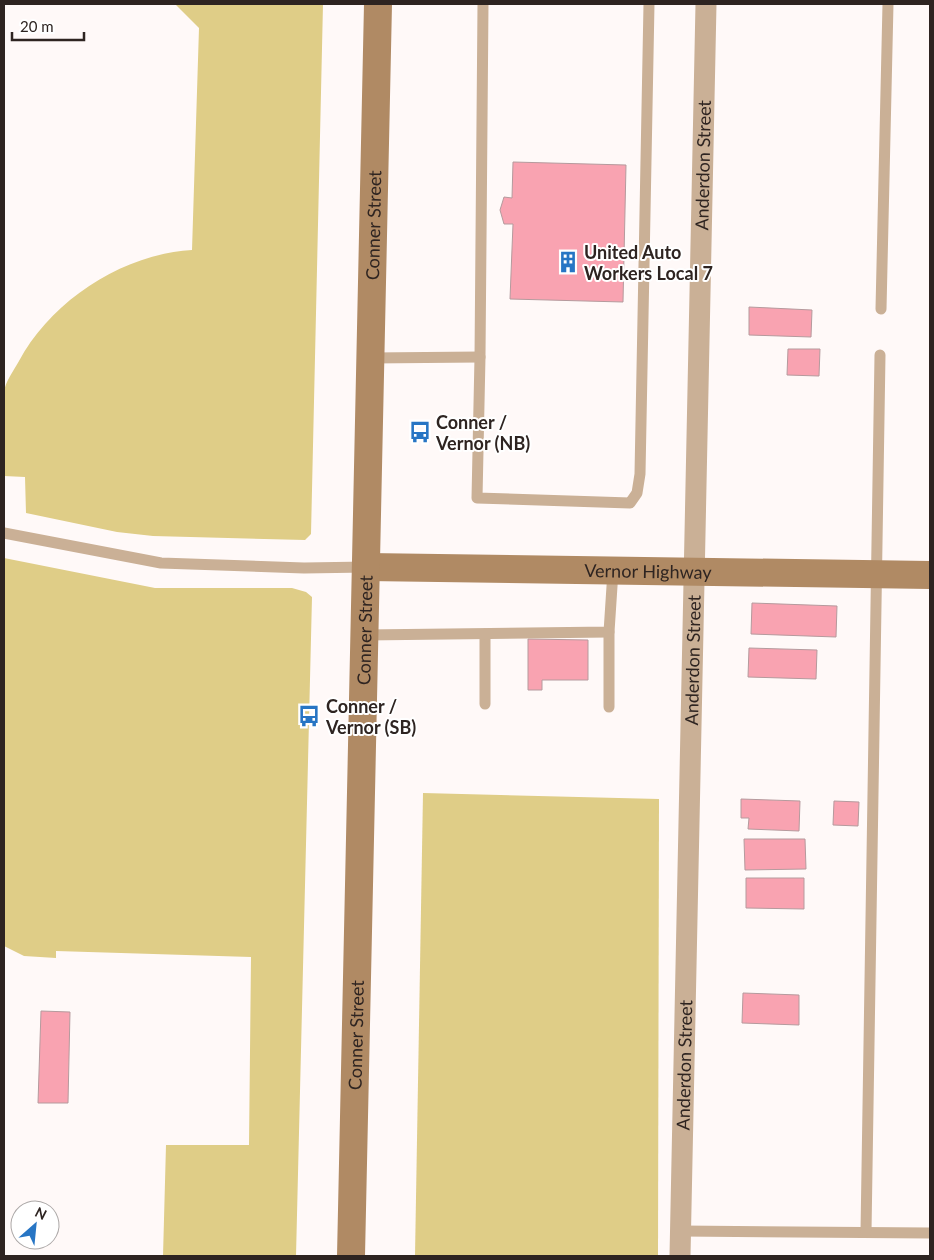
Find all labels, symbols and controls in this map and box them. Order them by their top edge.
scale bar [12,10,85,42]
text: 20 m [20,17,54,35]
street label: Anderdon Street [690,99,715,231]
street label: Conner Street [361,170,385,280]
place label: United Auto Workers Local 7 [584,241,713,284]
building icon: United Auto Workers Local 7 [555,249,581,275]
place label: Conner / Vernor (NB) [435,411,530,454]
bus stop icon: Conner / Vernor (NB) [407,419,433,445]
street label: Vernor Highway [584,559,713,583]
street label: Conner Street [352,574,377,685]
street label: Anderdon Street [680,594,705,726]
place label: Conner / Vernor (SB) [325,695,416,738]
bus stop icon: Conner / Vernor (SB) [296,703,322,729]
street label: Conner Street [344,979,368,1090]
street label: Anderdon Street [672,999,696,1130]
north arrow [10,1200,60,1250]
text: N [32,1203,50,1223]

